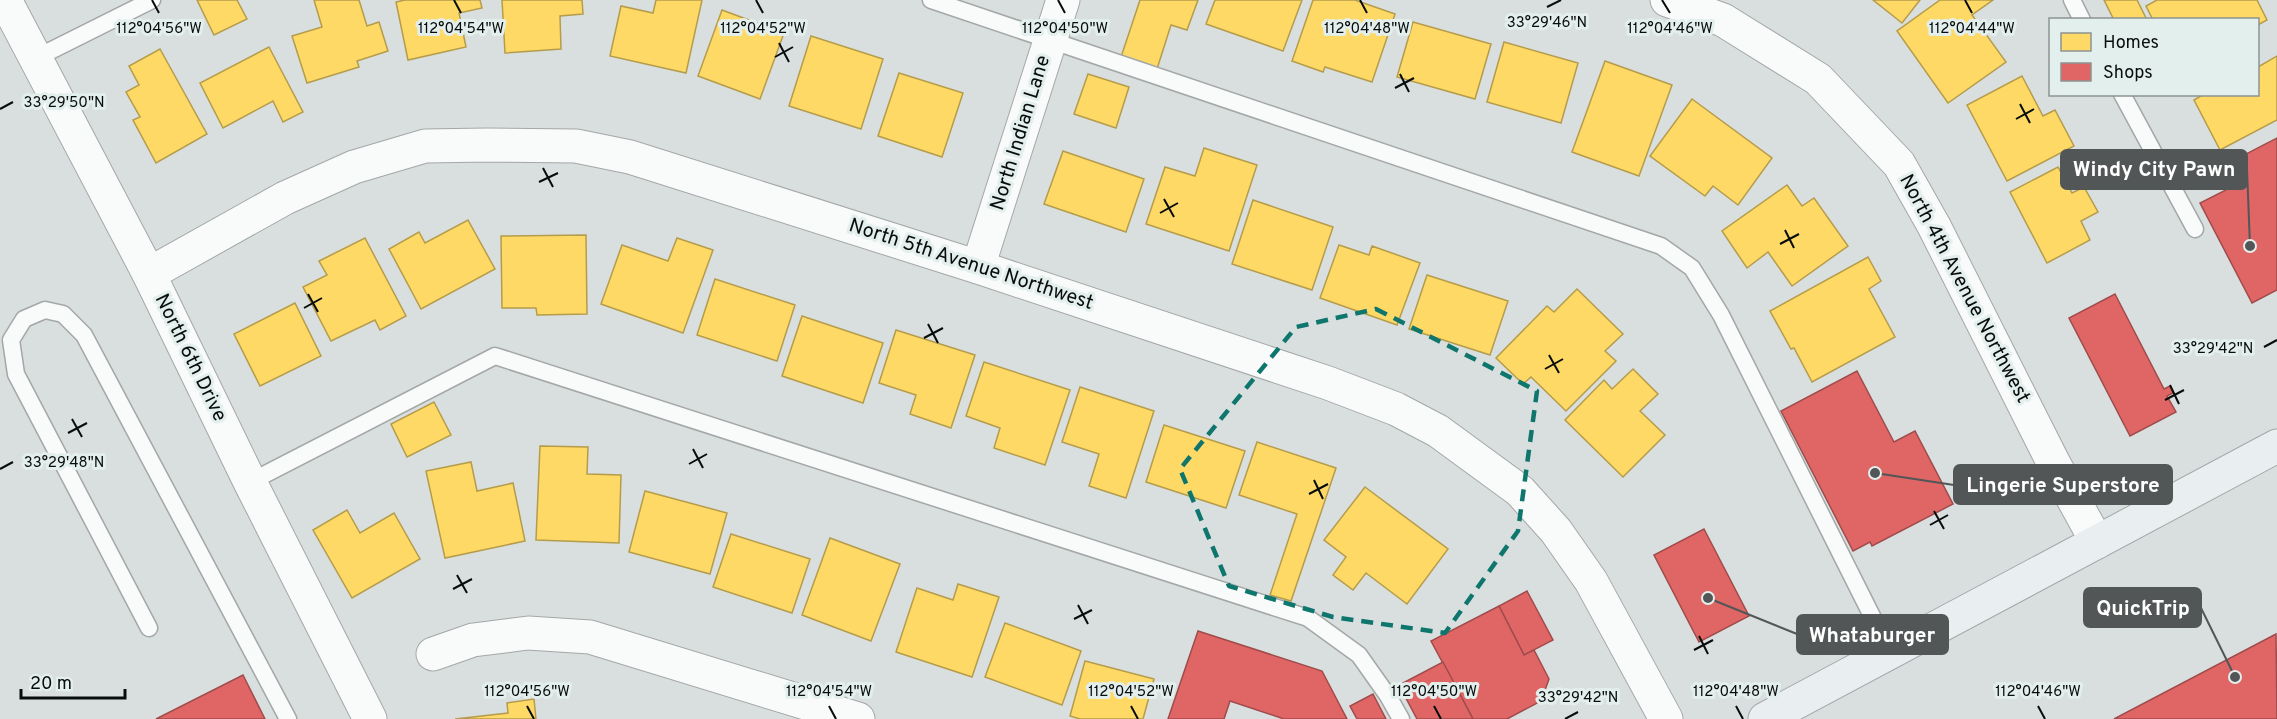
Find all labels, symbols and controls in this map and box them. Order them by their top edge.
text: 33°29'46"N [1507,14,1587,33]
legend [2049,18,2259,96]
text: 112°04'56"W [116,20,202,39]
text: 112°04'54"W [418,20,504,39]
text: 112°04'52"W [720,20,806,39]
text: 112°04'50"W [1022,20,1108,39]
text: 112°04'48"W [1324,20,1410,39]
text: 112°04'46"W [1627,20,1713,39]
text: 112°04'44"W [1929,20,2015,39]
text: Homes [2103,32,2159,55]
street label: North Indian Lane [985,52,1057,214]
text: Shops [2103,62,2153,85]
text: 33°29'50"N [23,94,105,113]
callout: Windy City Pawn [2061,150,2247,189]
text: Windy City Pawn [2073,157,2235,184]
street label: North 4th Avenue Northwest [1892,170,2036,408]
street label: North 5th Avenue Northwest [845,213,1097,317]
street label: North 6th Drive [148,290,232,426]
text: 33°29'42"N [2173,340,2253,359]
text: 33°29'48"N [24,454,104,473]
callout: Lingerie Superstore [1954,465,2172,504]
text: Lingerie Superstore [1966,473,2160,500]
callout: QuickTrip [2084,588,2201,627]
text: QuickTrip [2096,596,2190,623]
callout: Whataburger [1797,615,1948,654]
text: Whataburger [1809,623,1936,650]
scale bar [21,662,124,700]
text: 20 m [30,673,72,696]
text: 112°04'56"W [484,683,570,702]
text: 112°04'54"W [786,683,872,702]
text: 112°04'52"W [1088,683,1174,702]
text: 112°04'50"W [1391,683,1477,702]
text: 112°04'48"W [1693,683,1779,702]
text: 112°04'46"W [1995,683,2081,702]
text: 33°29'42"N [1538,689,1618,708]

